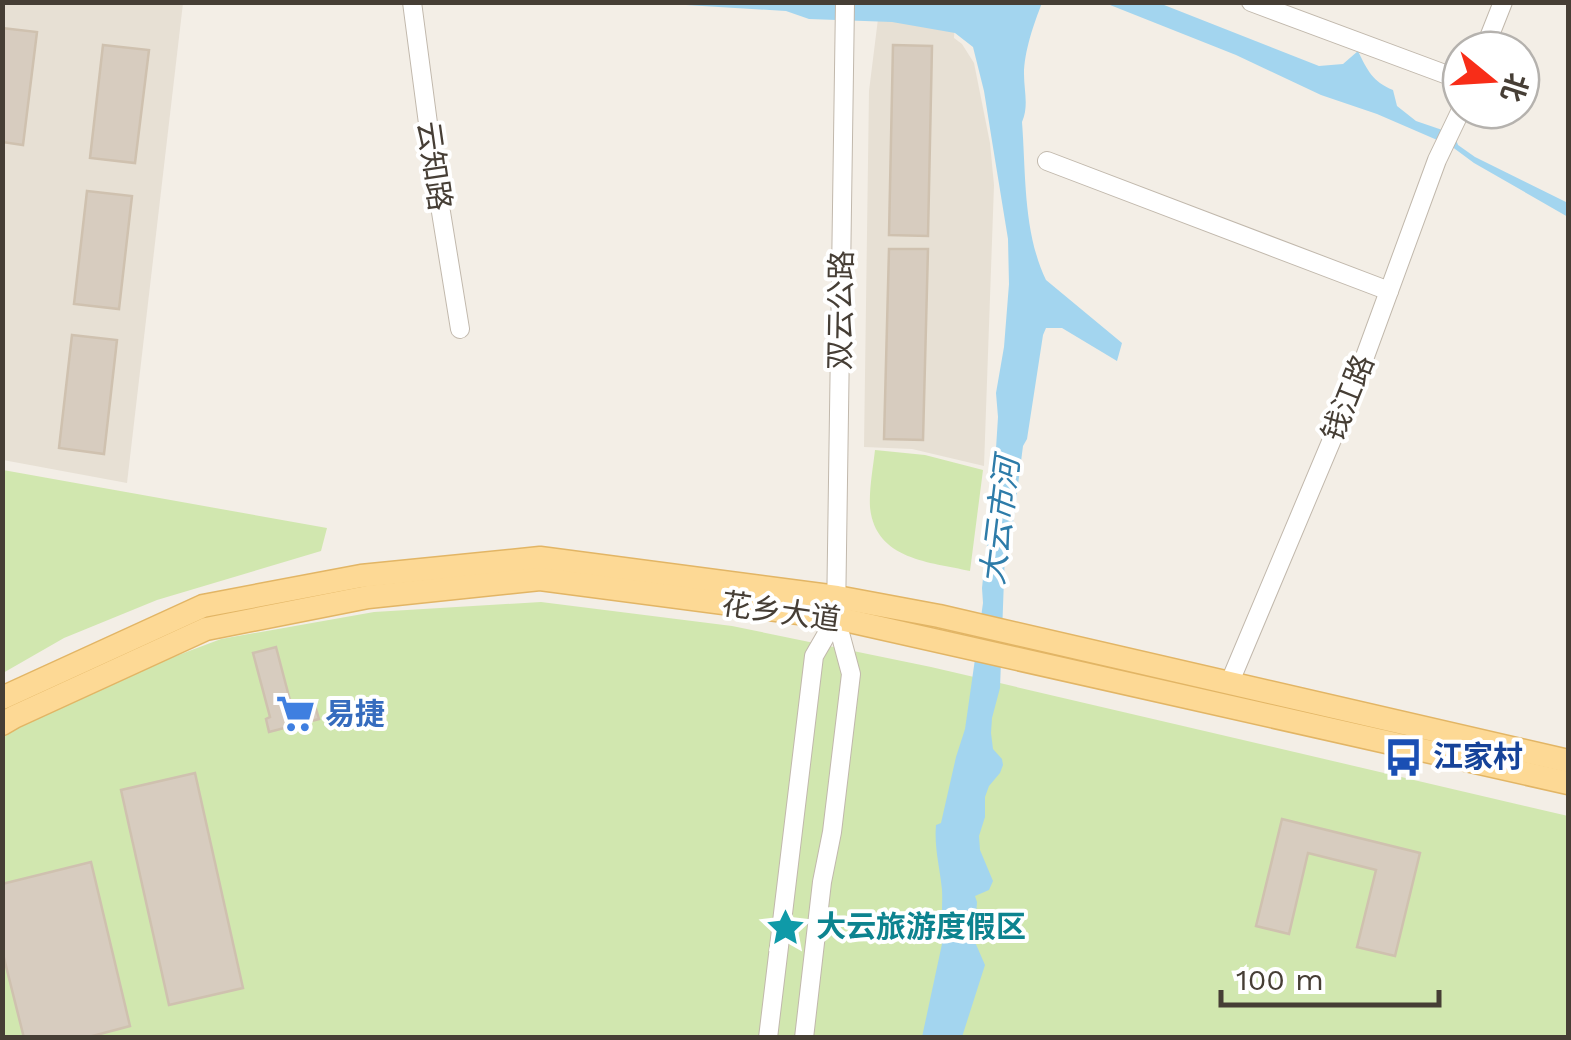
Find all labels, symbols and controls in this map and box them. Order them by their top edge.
north arrow [1441,30,1541,130]
text: 北 [1494,69,1534,106]
street label: 云知路 [411,119,458,213]
street label: 双云公路 [822,250,859,370]
street label: 钱江路 [1314,350,1381,446]
water label: 大云市河 [973,449,1027,587]
street label: 花乡大道 [719,586,843,637]
supermarket icon: 易捷 [274,693,316,735]
place label: 易捷 [325,696,385,731]
bus stop icon: 江家村 [1382,736,1424,778]
place label: 江家村 [1433,739,1523,774]
place icon: 大云旅游度假区 [765,906,807,948]
place label: 大云旅游度假区 [816,909,1026,944]
scale bar [1221,945,1438,1007]
text: 100 m [1236,962,1324,997]

